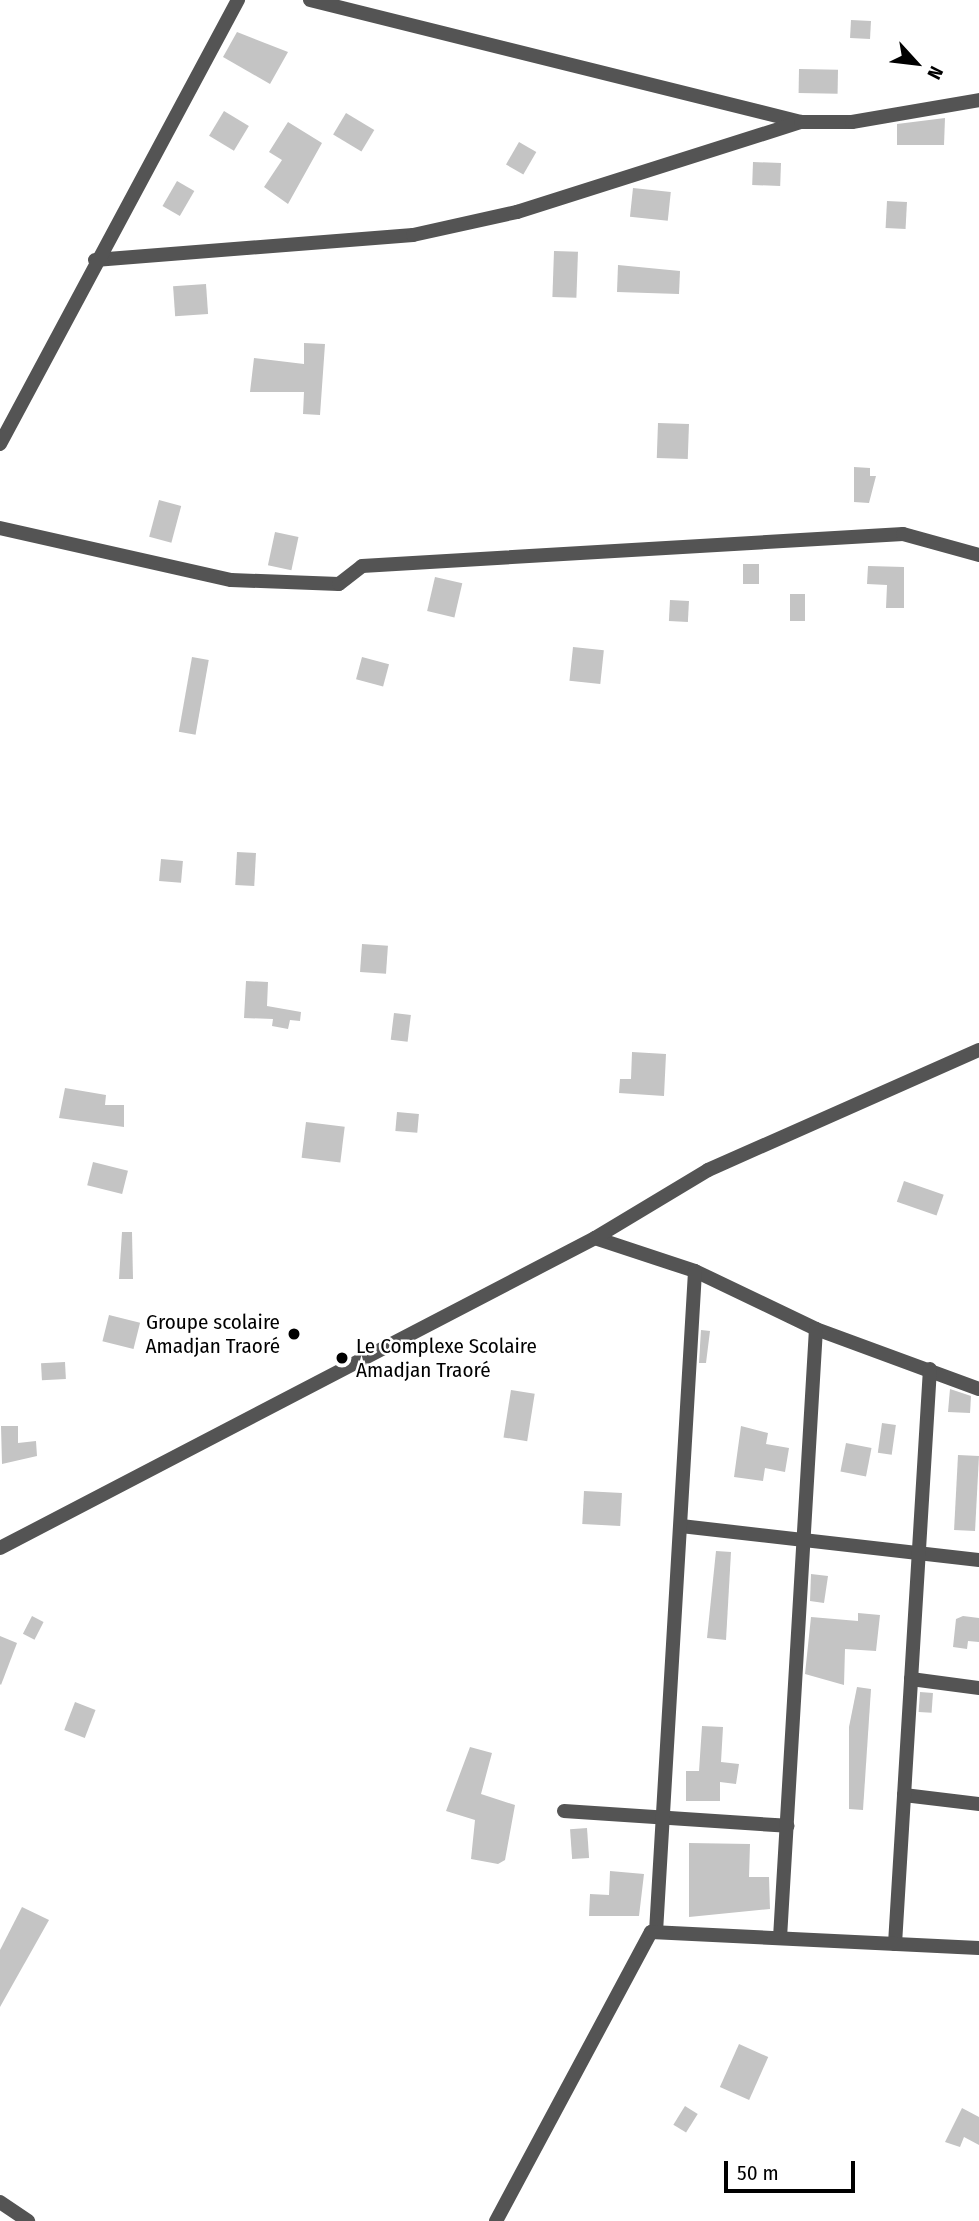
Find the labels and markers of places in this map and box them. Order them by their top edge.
place label: Groupe scolaire Amadjan Traoré [145,1309,280,1359]
marker: Groupe scolaire Amadjan Traoré [286,1326,302,1342]
place label: Le Complexe Scolaire Amadjan Traoré [356,1333,537,1383]
marker: Le Complexe Scolaire Amadjan Traoré [334,1350,350,1366]

